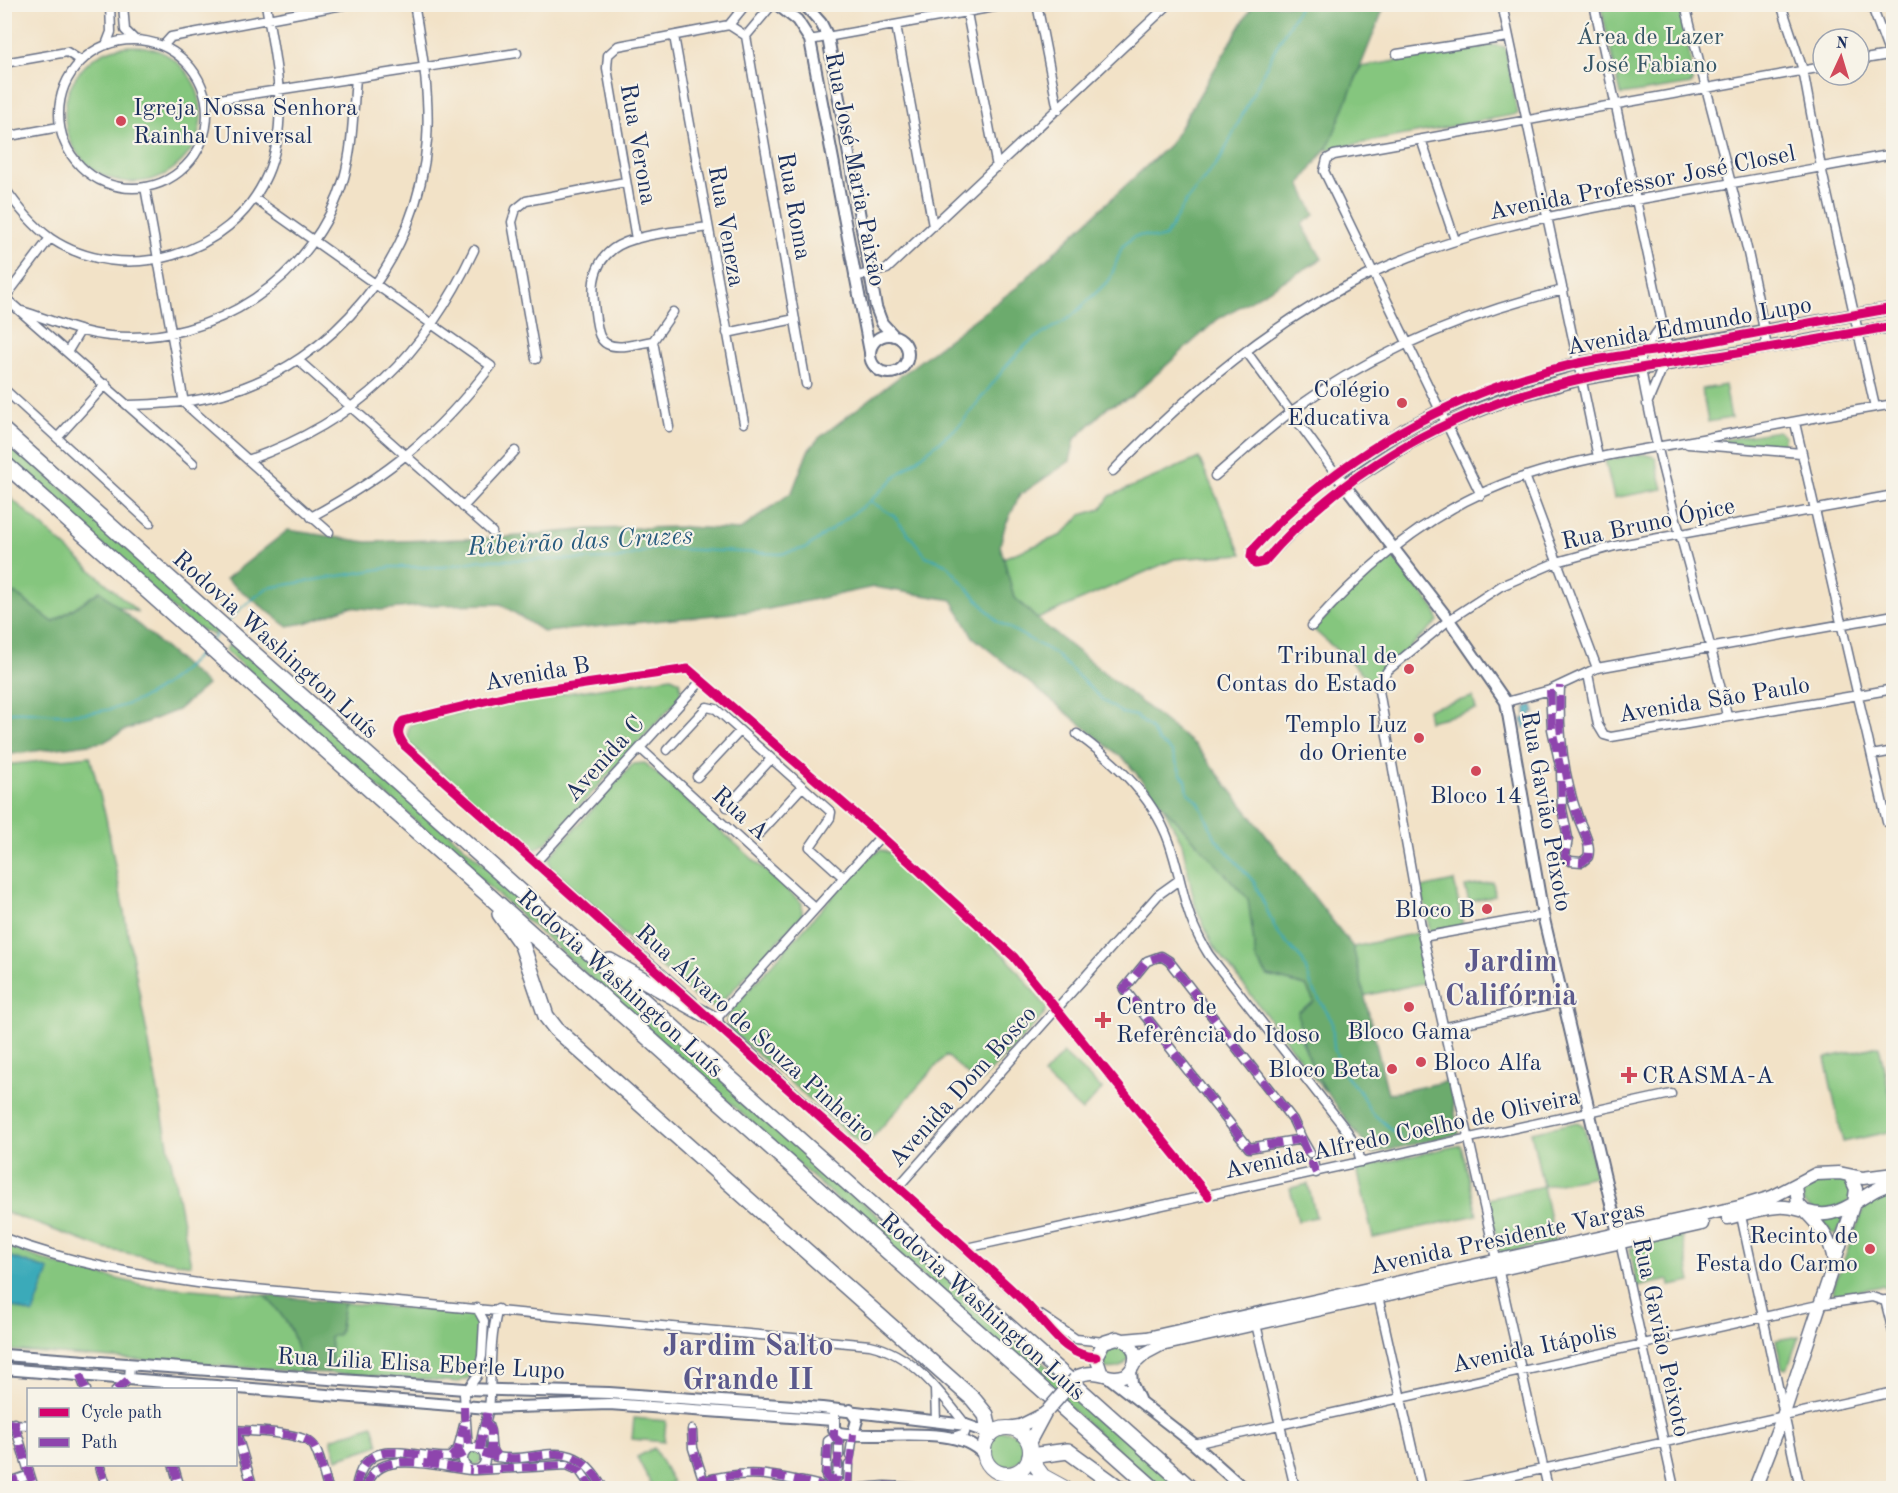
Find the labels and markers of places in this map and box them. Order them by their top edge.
place label: Igreja Nossa Senhora Rainha Universal [133,97,358,149]
marker: Igreja Nossa Senhora Rainha Universal [114,114,128,128]
place label: Colégio Educativa [1287,379,1390,431]
marker: Colégio Educativa [1395,396,1409,410]
place label: Tribunal de Contas do Estado [1216,645,1397,697]
marker: Tribunal de Contas do Estado [1402,662,1416,676]
place label: Templo Luz do Oriente [1284,714,1407,766]
marker: Templo Luz do Oriente [1412,731,1426,745]
marker: Bloco 14 [1469,764,1483,778]
place label: Bloco 14 [1430,785,1522,809]
place label: Bloco B [1394,899,1475,923]
marker: Bloco B [1480,902,1494,916]
place label: Centro de Referência do Idoso [1116,996,1320,1048]
marker: Bloco Gama [1402,1000,1416,1014]
marker: Centro de Referência do Idoso [1094,1011,1112,1029]
place label: Bloco Gama [1347,1021,1471,1045]
place label: Bloco Alfa [1433,1052,1542,1076]
marker: Bloco Alfa [1414,1055,1428,1069]
place label: Bloco Beta [1268,1059,1380,1083]
marker: Bloco Beta [1385,1062,1399,1076]
place label: CRASMA-A [1642,1065,1774,1089]
marker: CRASMA-A [1620,1066,1638,1084]
place label: Recinto de Festa do Carmo [1695,1225,1858,1277]
marker: Recinto de Festa do Carmo [1863,1242,1877,1256]

